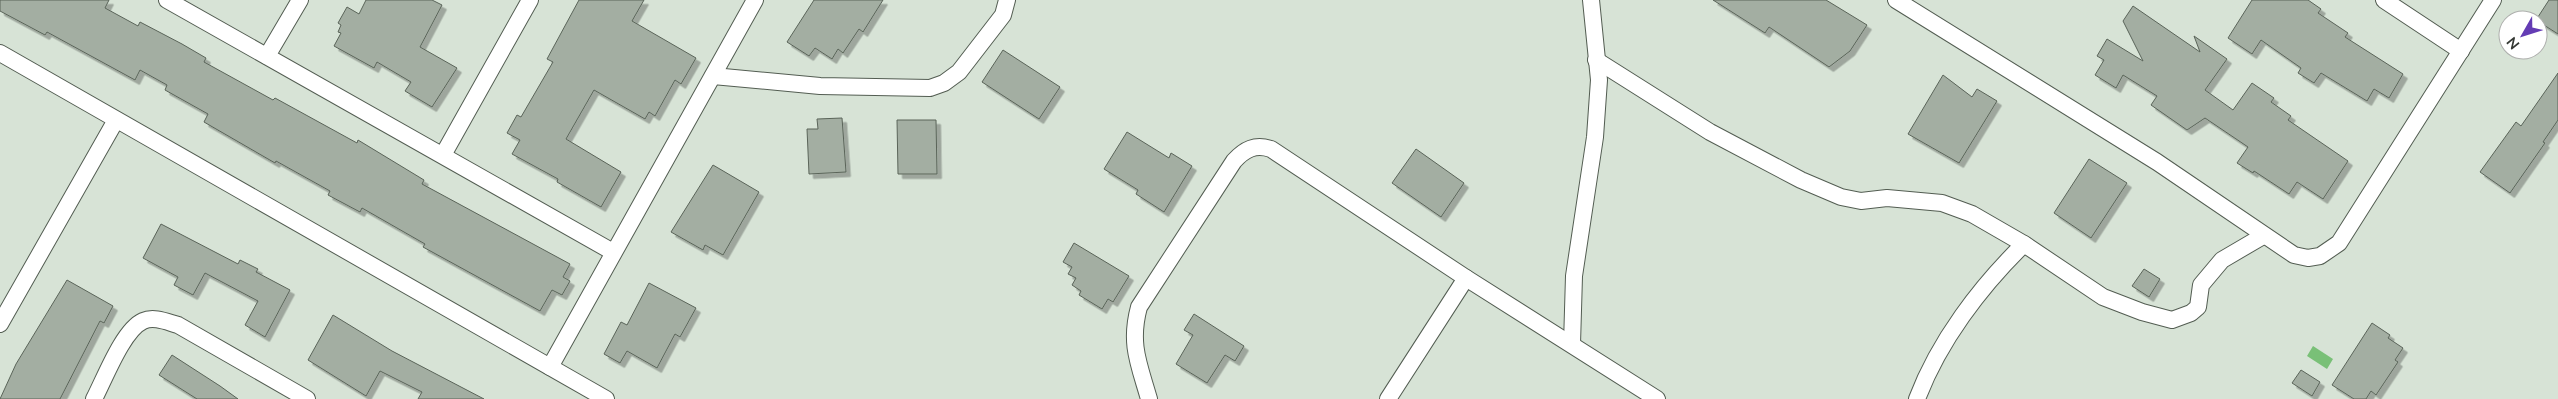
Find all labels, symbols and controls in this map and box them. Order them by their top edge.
north arrow [2498,10,2548,60]
text: N [2503,34,2523,53]

